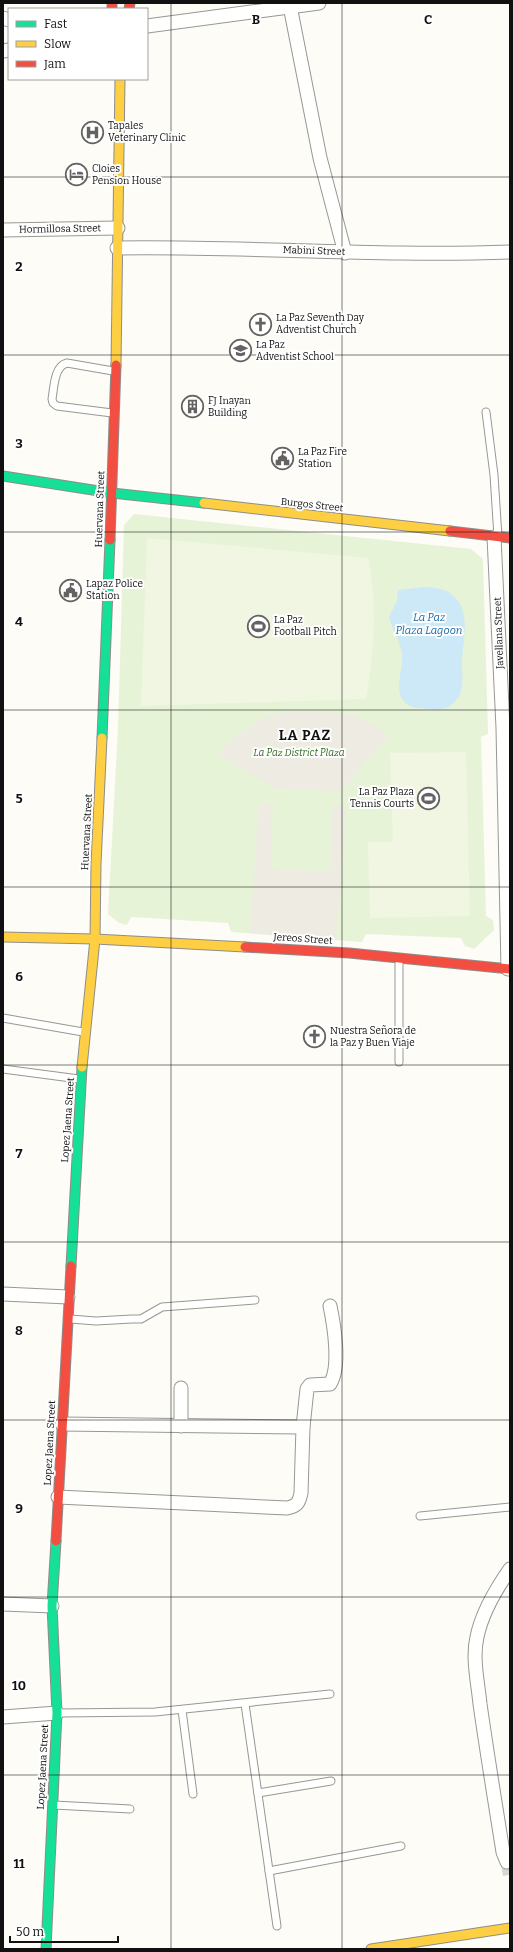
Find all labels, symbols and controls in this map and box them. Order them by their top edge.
legend [8,8,148,80]
text: B [252,12,260,27]
text: C [424,12,432,27]
text: Fast [44,17,68,31]
text: Slow [44,37,71,51]
text: Jam [43,57,66,71]
hospital icon: Tapales Veterinary Clinic [79,119,105,145]
place label: Tapales Veterinary Clinic [108,120,186,144]
hotel icon: Cloies Pension House [64,162,90,188]
place label: Cloies Pension House [92,163,161,187]
street label: Hormillosa Street [19,222,102,236]
street label: Mabini Street [283,244,346,258]
text: 2 [15,259,23,274]
church icon: La Paz Seventh Day Adventist Church [248,311,274,337]
place label: La Paz Seventh Day Adventist Church [276,312,365,336]
school or university icon: La Paz Adventist School [227,338,253,364]
place label: La Paz Adventist School [256,339,334,363]
building icon: FJ Inayan Building [179,394,205,420]
place label: FJ Inayan Building [208,395,251,419]
text: 3 [15,436,23,451]
public building icon: La Paz Fire Station [270,445,296,471]
place label: La Paz Fire Station [298,446,347,470]
street label: Huervana Street [93,470,107,548]
street label: Burgos Street [280,496,344,514]
public building icon: Lapaz Police Station [58,577,84,603]
place label: Lapaz Police Station [86,578,143,602]
street label: Javellana Street [492,596,506,670]
water label: La Paz Plaza Lagoon [396,611,463,637]
sports icon: La Paz Football Pitch [246,613,272,639]
text: 4 [15,614,23,629]
place label: La Paz Football Pitch [274,614,337,638]
district label: LA PAZ [279,727,331,744]
park label: La Paz District Plaza [253,747,345,759]
sports icon: La Paz Plaza Tennis Courts [416,785,442,811]
place label: La Paz Plaza Tennis Courts [350,786,415,810]
text: 5 [15,791,23,806]
street label: Huervana Street [79,793,95,871]
street label: Jereos Street [272,931,333,947]
text: 6 [15,969,23,984]
church icon: Nuestra Señora de la Paz y Buen Viaje [301,1024,327,1050]
place label: Nuestra Señora de la Paz y Buen Viaje [330,1025,416,1049]
street label: Lopez Jaena Street [59,1077,77,1163]
text: 7 [16,1146,23,1161]
text: 8 [15,1323,23,1338]
street label: Lopez Jaena Street [42,1400,58,1486]
text: 9 [15,1501,23,1516]
text: 10 [12,1678,26,1693]
street label: Lopez Jaena Street [35,1724,51,1810]
text: 11 [13,1856,25,1871]
scale bar [10,1918,118,1944]
text: 50 m [16,1925,45,1939]

